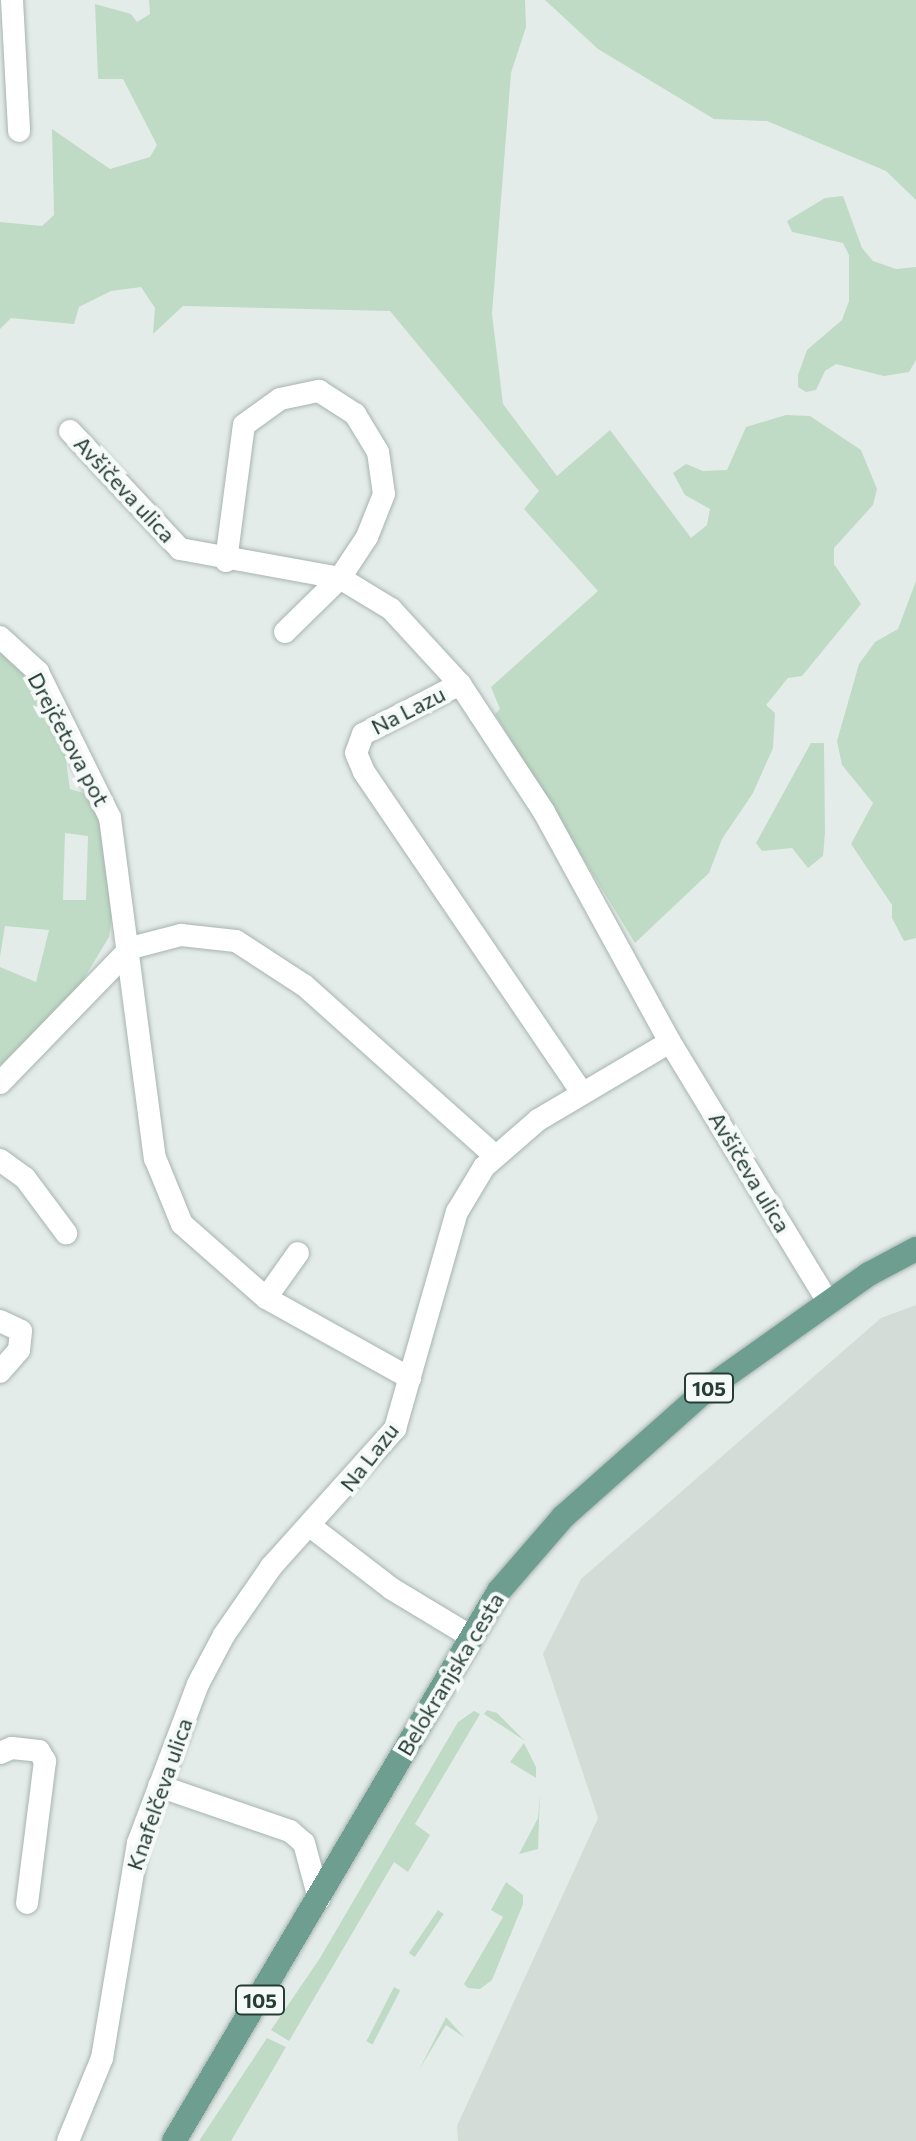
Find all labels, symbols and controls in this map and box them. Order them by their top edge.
street label: Avšičeva ulica [69,430,181,548]
street label: Drejčetova pot [23,668,115,810]
street label: Na Lazu [367,680,449,740]
street label: Avšičeva ulica [704,1107,796,1237]
road number: 105 [683,1372,735,1404]
street label: Na Lazu [334,1417,404,1497]
street label: Belokranjska cesta [391,1588,509,1760]
street label: Knafelčeva ulica [121,1714,197,1874]
road number: 105 [234,1984,286,2016]

